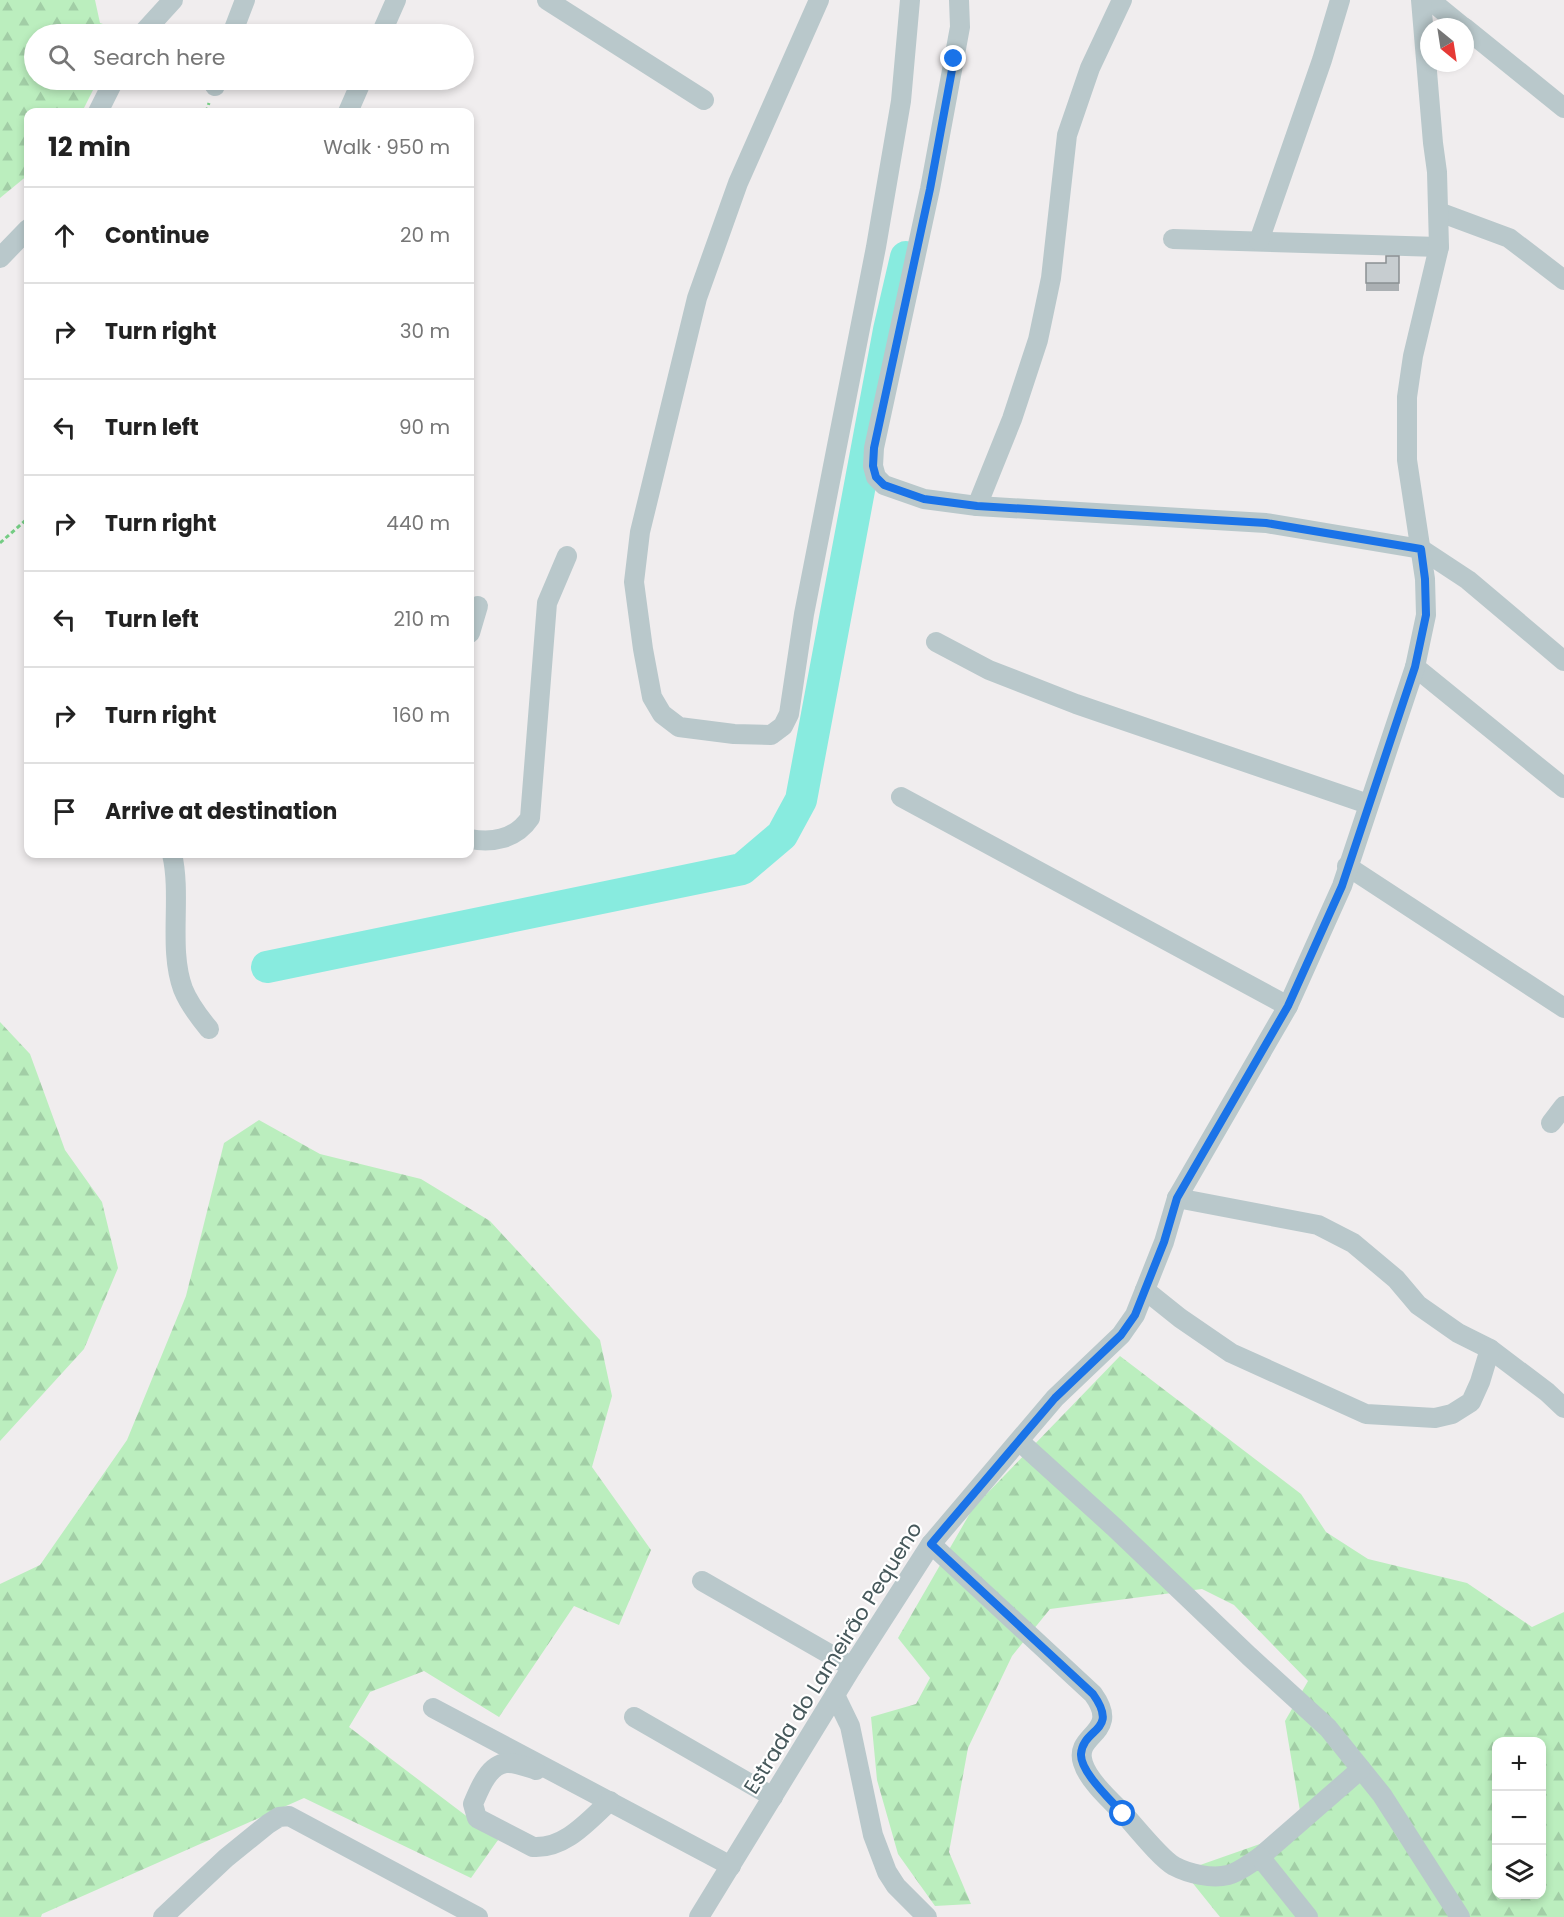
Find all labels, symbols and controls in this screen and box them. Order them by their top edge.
north arrow [1420,18,1474,72]
search box [24,24,474,90]
icon: search [45,41,78,74]
text: Search here [93,42,226,73]
route end [940,45,966,71]
text: 12 min [48,129,131,165]
text: Walk · 950 m [323,133,450,161]
icon: ahead [48,219,81,252]
text: Continue [105,220,209,251]
text: 20 m [400,221,450,249]
icon: right [48,315,81,348]
text: Turn right [105,316,216,347]
text: 30 m [400,317,450,345]
icon: left [48,411,81,444]
text: Turn left [105,412,199,443]
text: 90 m [399,413,450,441]
icon: right [48,507,81,540]
text: Turn right [105,508,216,539]
text: 440 m [386,509,450,537]
icon: left [48,603,81,636]
text: Turn left [105,604,199,635]
text: 210 m [394,605,450,633]
icon: right [48,699,81,732]
text: Turn right [105,700,216,731]
text: 160 m [392,701,450,729]
icon: arrive [48,795,81,828]
text: Arrive at destination [105,796,337,827]
street label: Estrada do Lameirão Pequeno [737,1516,928,1799]
map controls [1492,1737,1546,1899]
button: + [1492,1737,1546,1791]
button: − [1492,1791,1546,1845]
route start [1109,1800,1135,1826]
button: layers [1492,1845,1546,1899]

